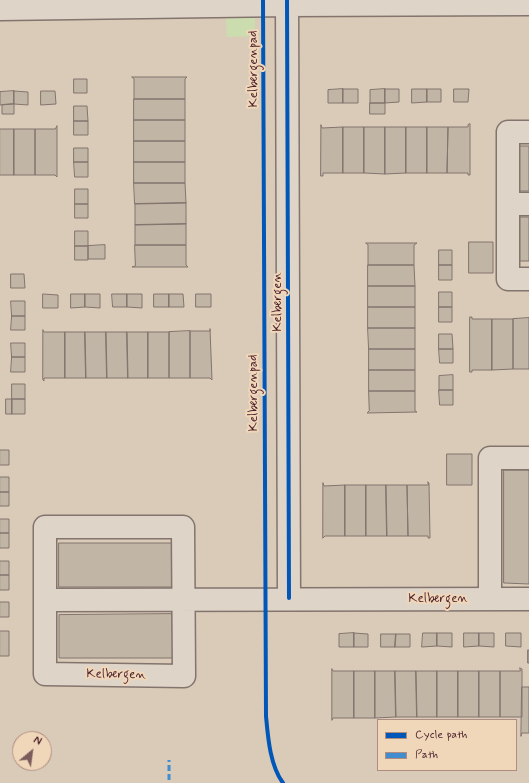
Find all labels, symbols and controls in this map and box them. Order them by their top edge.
street label: Kelbergenpad [246,30,262,108]
street label: Kelbergen [270,272,286,332]
street label: Kelbergenpad [246,354,262,432]
street label: Kelbergen [408,591,468,607]
street label: Kelbergen [86,667,146,683]
legend [377,719,517,771]
text: Cycle path [415,727,467,743]
north arrow [12,731,52,771]
text: N [31,733,44,749]
text: Path [415,747,438,763]

